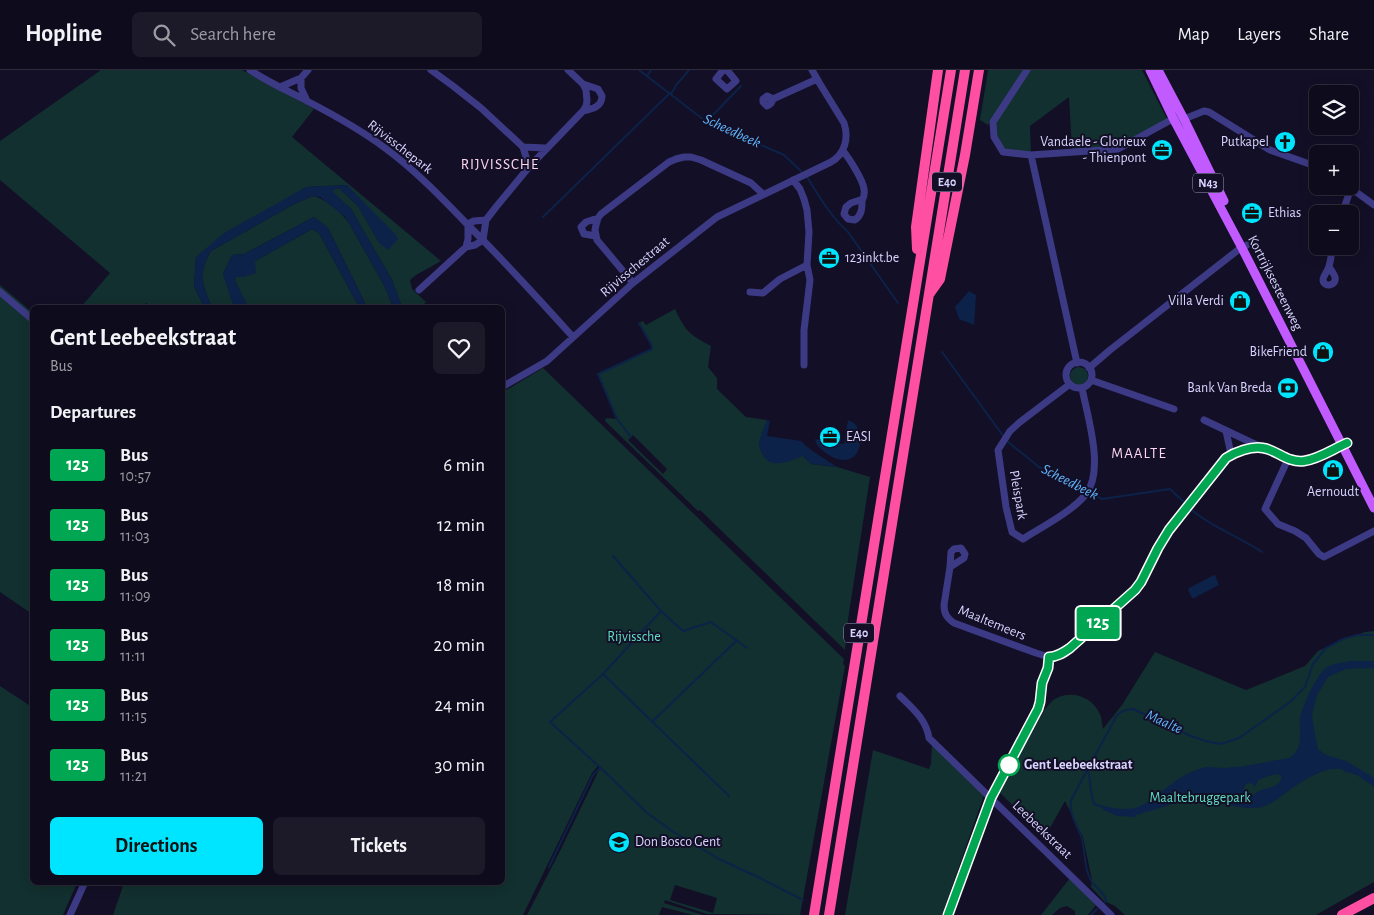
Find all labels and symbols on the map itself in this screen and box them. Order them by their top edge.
water label: Scheedbeek [701,111,763,151]
street label: Rijvisschepark [365,117,436,177]
church icon: Putkapel [1273,130,1297,154]
place label: Vandaele - Glorieux - Thienpont [1040,135,1147,165]
place label: Putkapel [1221,135,1269,149]
office icon: Vandaele - Glorieux - Thienpont [1150,138,1174,162]
district label: RIJVISSCHE [461,157,539,172]
road number: E40 [932,172,962,191]
road number: N43 [1193,174,1223,192]
office icon: Ethias [1240,201,1264,225]
place label: Ethias [1268,206,1301,220]
street label: Kortrijksesteenweg [1245,233,1305,333]
street label: Rijvisschestraat [598,234,672,300]
office icon: 123inkt.be [817,246,841,270]
place label: 123inkt.be [845,251,899,265]
shop icon: Villa Verdi [1228,289,1252,313]
place label: Villa Verdi [1168,294,1224,308]
shop icon: BikeFriend [1311,340,1335,364]
place label: BikeFriend [1250,345,1307,359]
bank icon: Bank Van Breda [1276,376,1300,400]
place label: Bank Van Breda [1187,381,1273,395]
office icon: EASI [818,425,842,449]
place label: EASI [846,430,871,444]
district label: MAALTE [1111,446,1167,461]
shop icon: Aernoudt [1321,458,1345,482]
water label: Scheedbeek [1039,461,1101,503]
street label: Pleispark [1007,469,1029,522]
place label: Aernoudt [1307,485,1359,499]
street label: Maaltemeers [956,603,1028,643]
line badge: 125 [1069,607,1127,639]
road number: E40 [844,624,874,642]
park label: Rijvissche [607,630,661,644]
water label: Maalte [1143,707,1185,737]
marker: Gent Leebeekstraat [998,754,1020,776]
place label: Gent Leebeekstraat [1024,758,1133,772]
park label: Maaltebruggepark [1149,791,1251,805]
street label: Leebeekstraat [1010,798,1075,862]
school or university icon: Don Bosco Gent [607,830,631,854]
place label: Don Bosco Gent [635,835,721,849]

